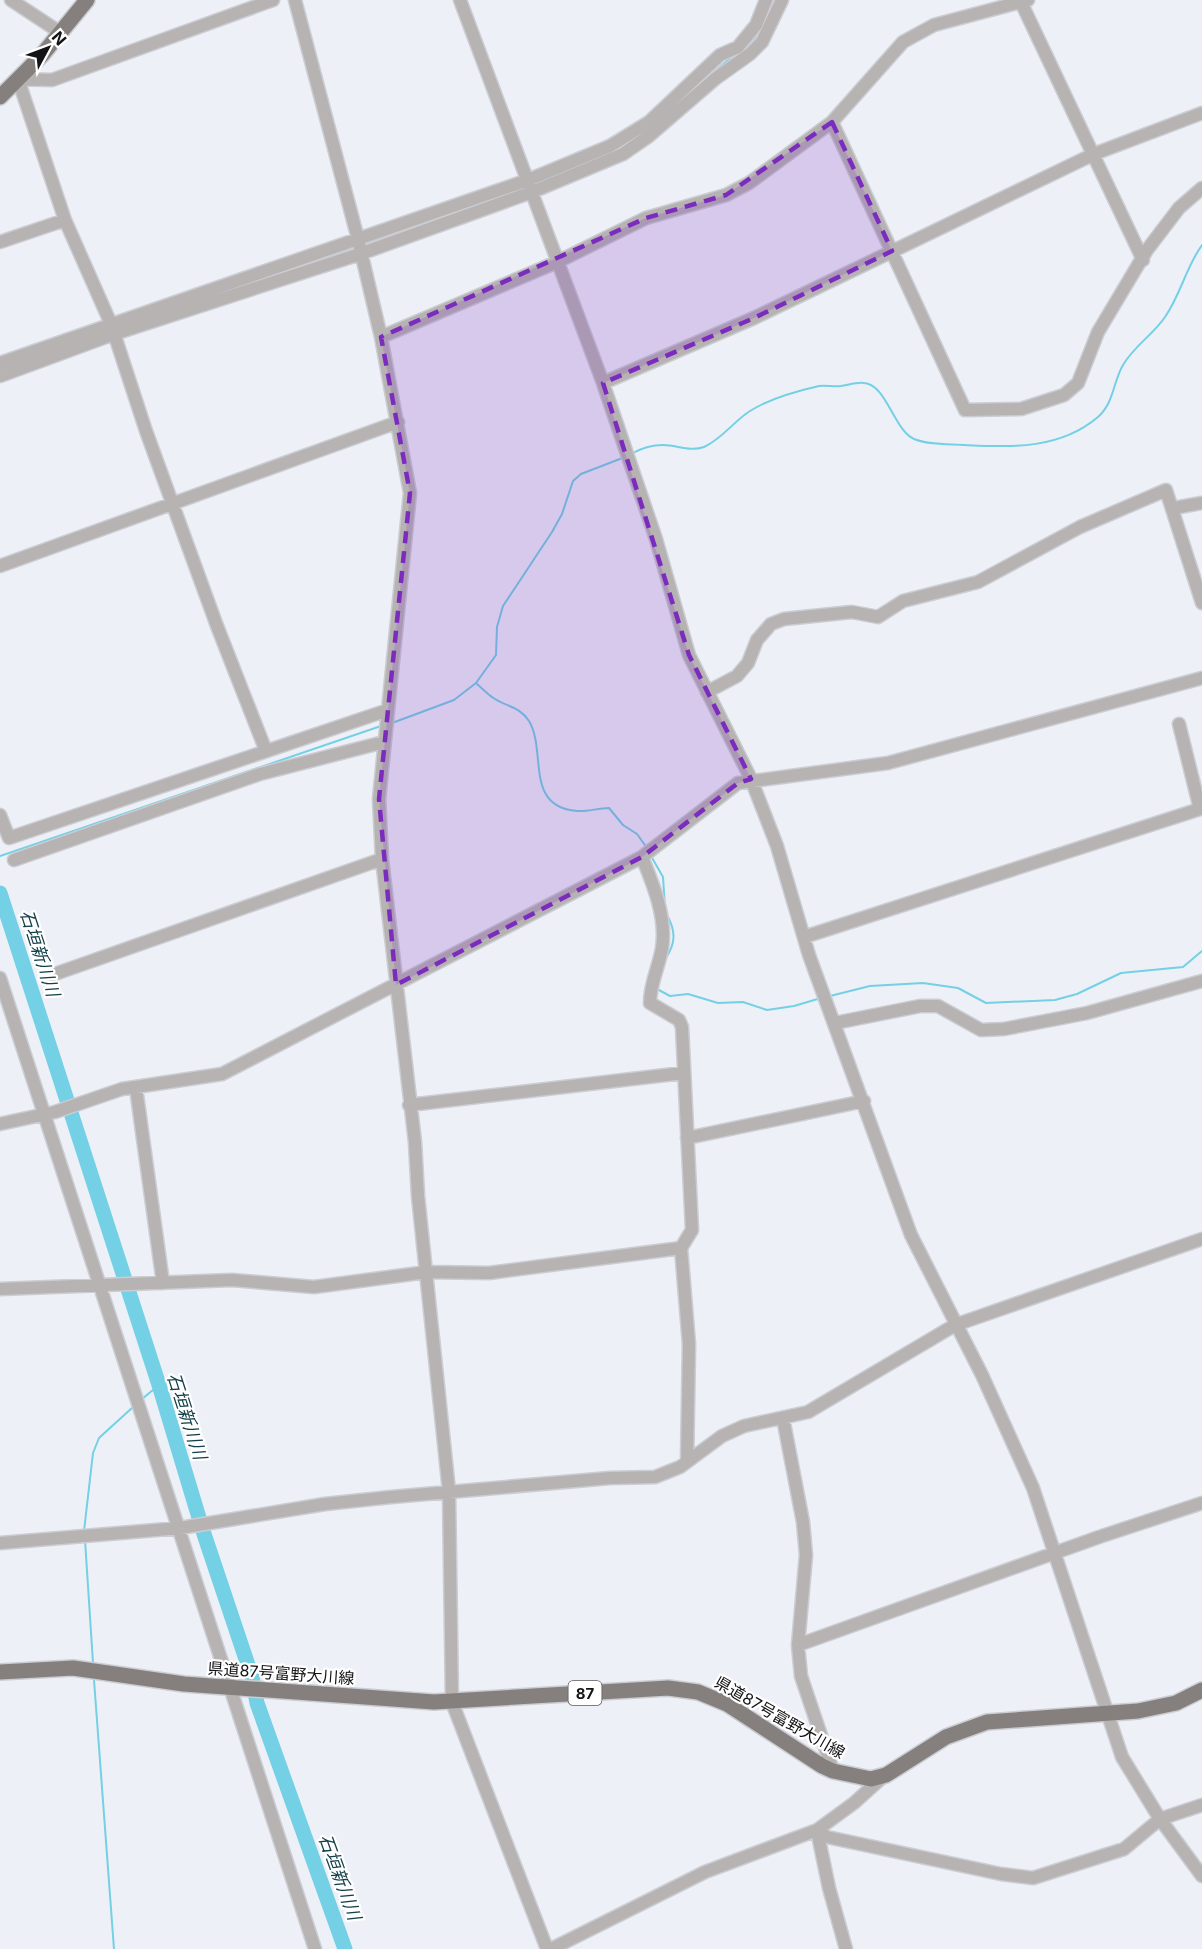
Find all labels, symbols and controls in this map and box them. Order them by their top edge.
north arrow [18,18,78,78]
text: N [48,27,71,49]
water label: 石垣新川川 [16,907,65,1001]
water label: 石垣新川川 [163,1370,212,1464]
street label: 県道87号富野大川線 [207,1658,355,1688]
street label: 県道87号富野大川線 [711,1672,849,1762]
road number: 87 [568,1681,602,1705]
water label: 石垣新川川 [315,1831,366,1925]

